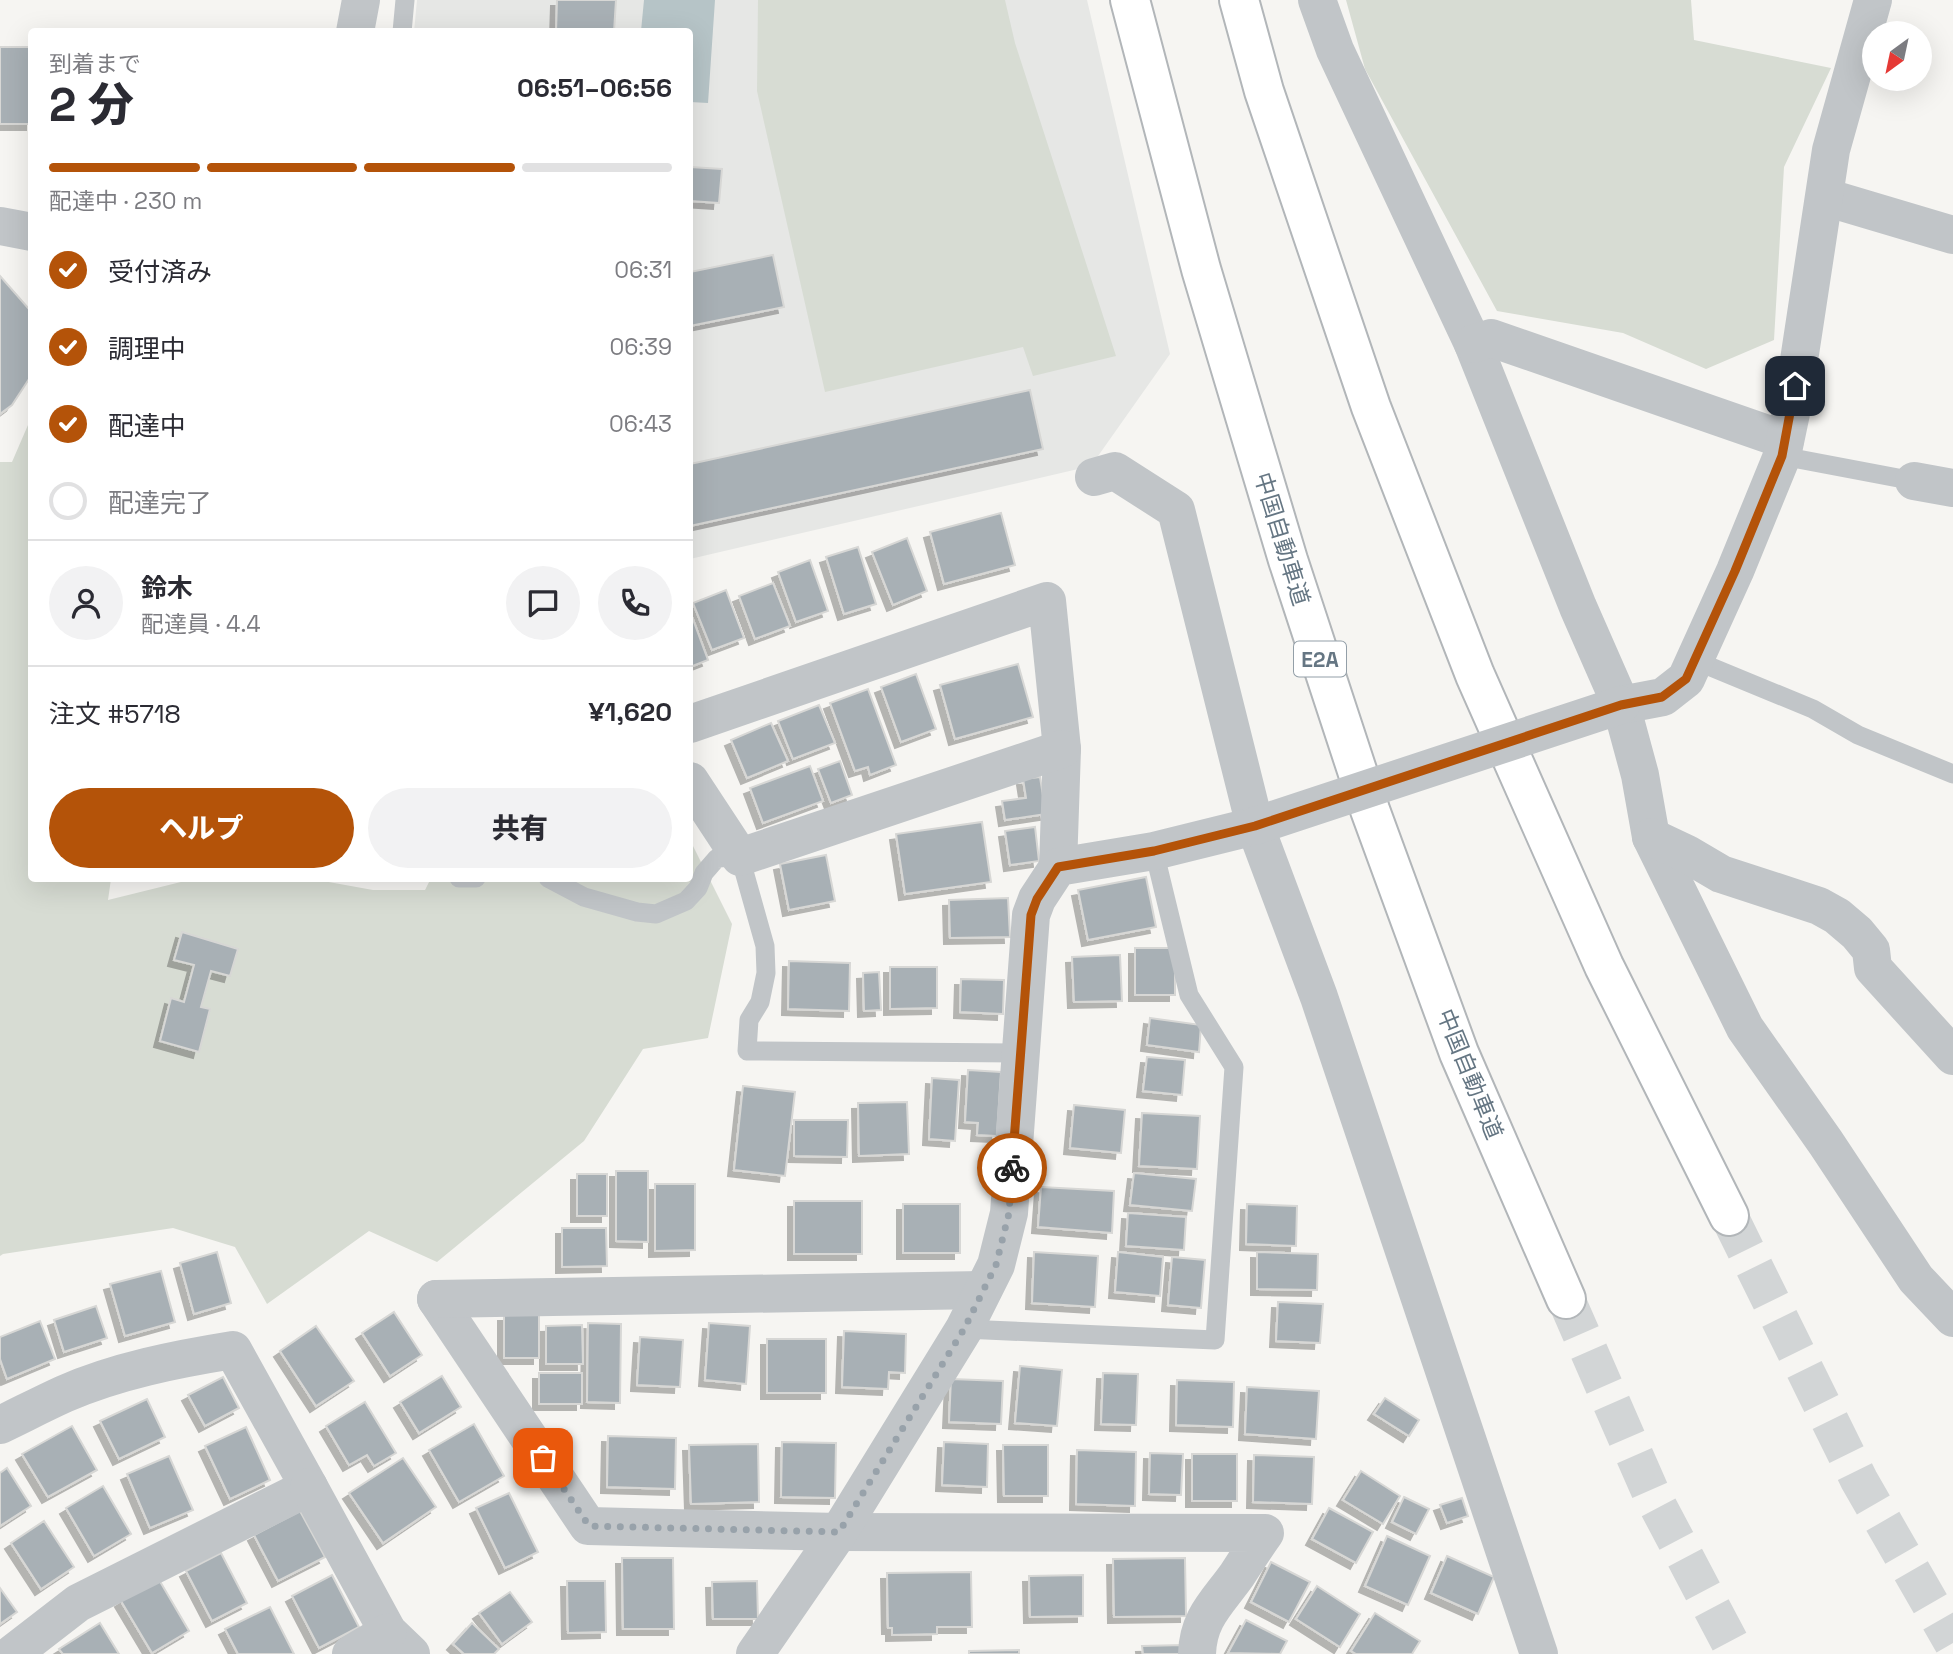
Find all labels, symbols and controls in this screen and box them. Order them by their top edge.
north arrow [1862,21,1932,91]
map controls [1862,21,1932,91]
text: 到着まで [49,49,141,79]
text: 06:51–06:56 [517,71,672,105]
text: 2 分 [49,76,134,134]
text: 配達中 · 230 m [49,186,202,216]
icon: check [49,251,87,289]
text: 受付済み [108,255,212,289]
text: 06:31 [614,255,672,285]
icon: check [49,328,87,366]
text: 調理中 [108,332,186,366]
text: 06:39 [609,332,672,362]
pin [1765,356,1825,416]
icon: home [1776,367,1814,405]
icon: check [49,405,87,443]
text: 配達中 [108,409,186,443]
text: 06:43 [609,409,672,439]
street label: 中国自動車道 [1247,469,1317,609]
text: 配達完了 [108,486,212,520]
button: person [49,566,123,640]
button: chat [506,566,580,640]
button: phone [598,566,672,640]
text: 鈴木 [141,571,193,605]
text: 配達員 · 4.4 [141,609,261,639]
road number: E2A [1294,642,1346,676]
text: ¥1,620 [588,695,672,729]
text: 注文 #5718 [49,697,181,731]
button: ヘルプ [49,788,354,868]
button: 共有 [368,788,672,868]
street label: 中国自動車道 [1430,1004,1510,1144]
courier [977,1133,1047,1203]
icon: bike [993,1149,1031,1187]
pin [513,1428,573,1488]
icon: bag [524,1439,562,1477]

